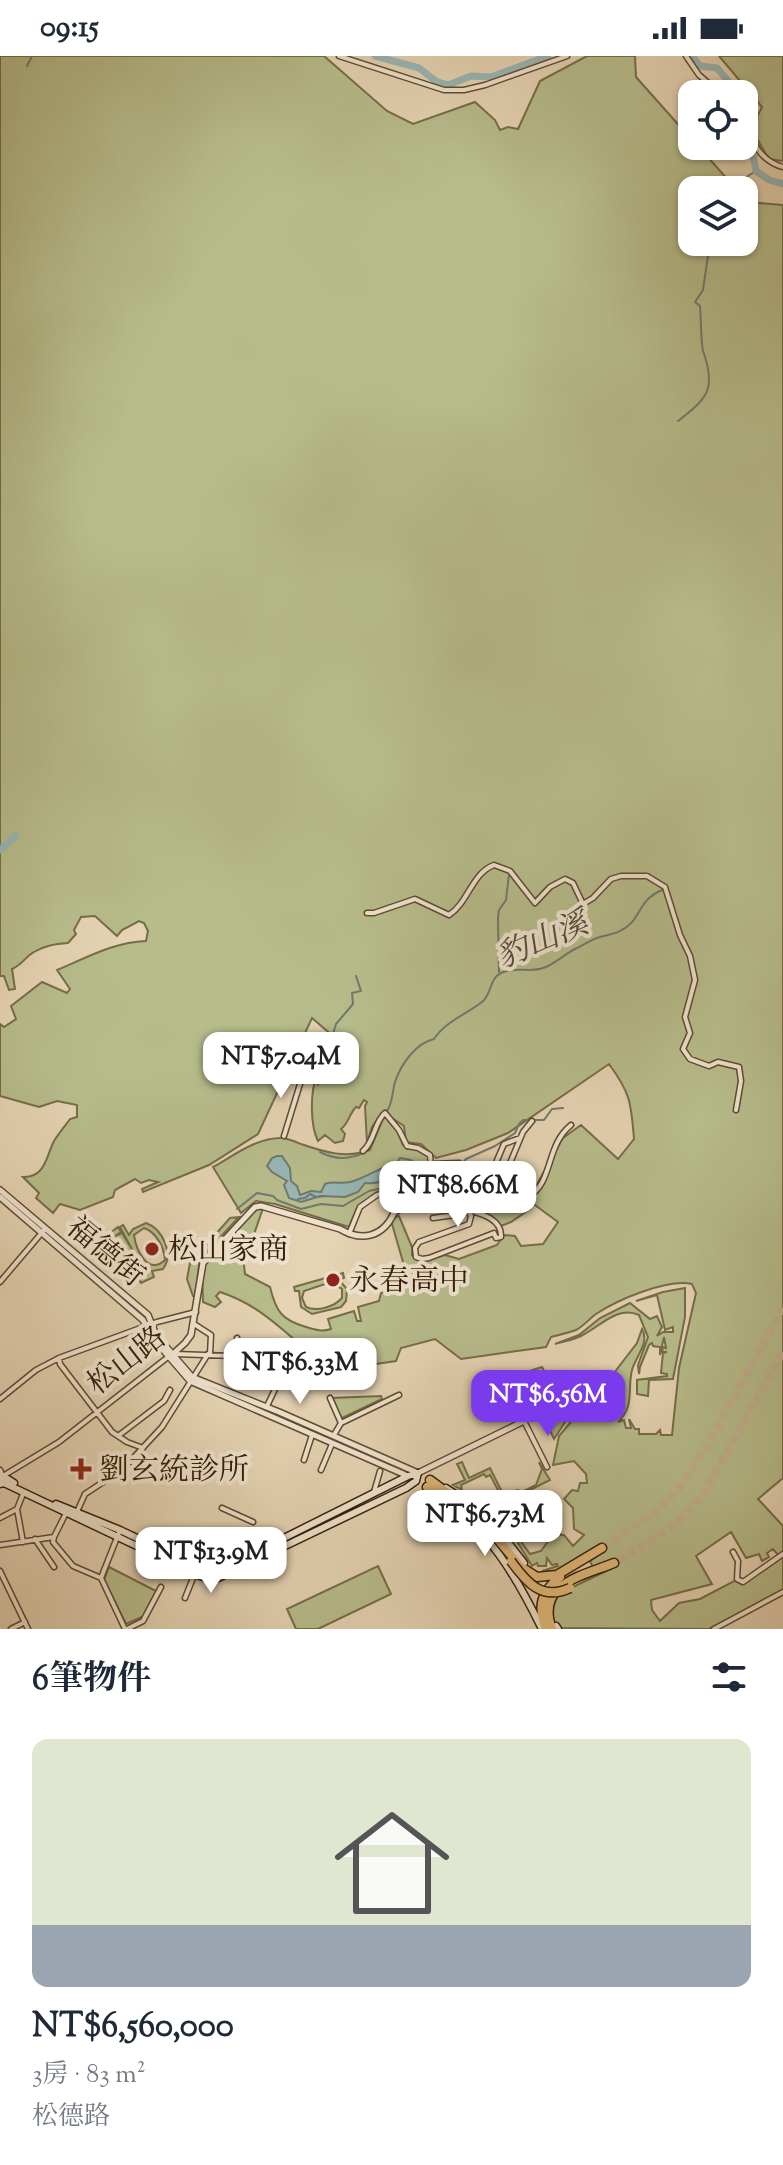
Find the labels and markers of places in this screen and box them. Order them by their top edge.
pin: NT$7.04M [198,1032,364,1100]
pin: NT$8.66M [375,1161,541,1229]
place label: 松山家商 [168,1230,288,1273]
marker: 松山家商 [143,1240,161,1258]
place label: 永春高中 [349,1261,469,1304]
marker: 永春高中 [324,1271,342,1289]
pin: NT$6.33M [217,1338,383,1406]
pin: NT$6.56M [465,1370,631,1438]
place label: 劉玄統診所 [99,1450,249,1493]
marker: 劉玄統診所 [70,1458,92,1480]
pin: NT$6.73M [402,1490,568,1558]
pin: NT$13.9M [128,1527,294,1595]

